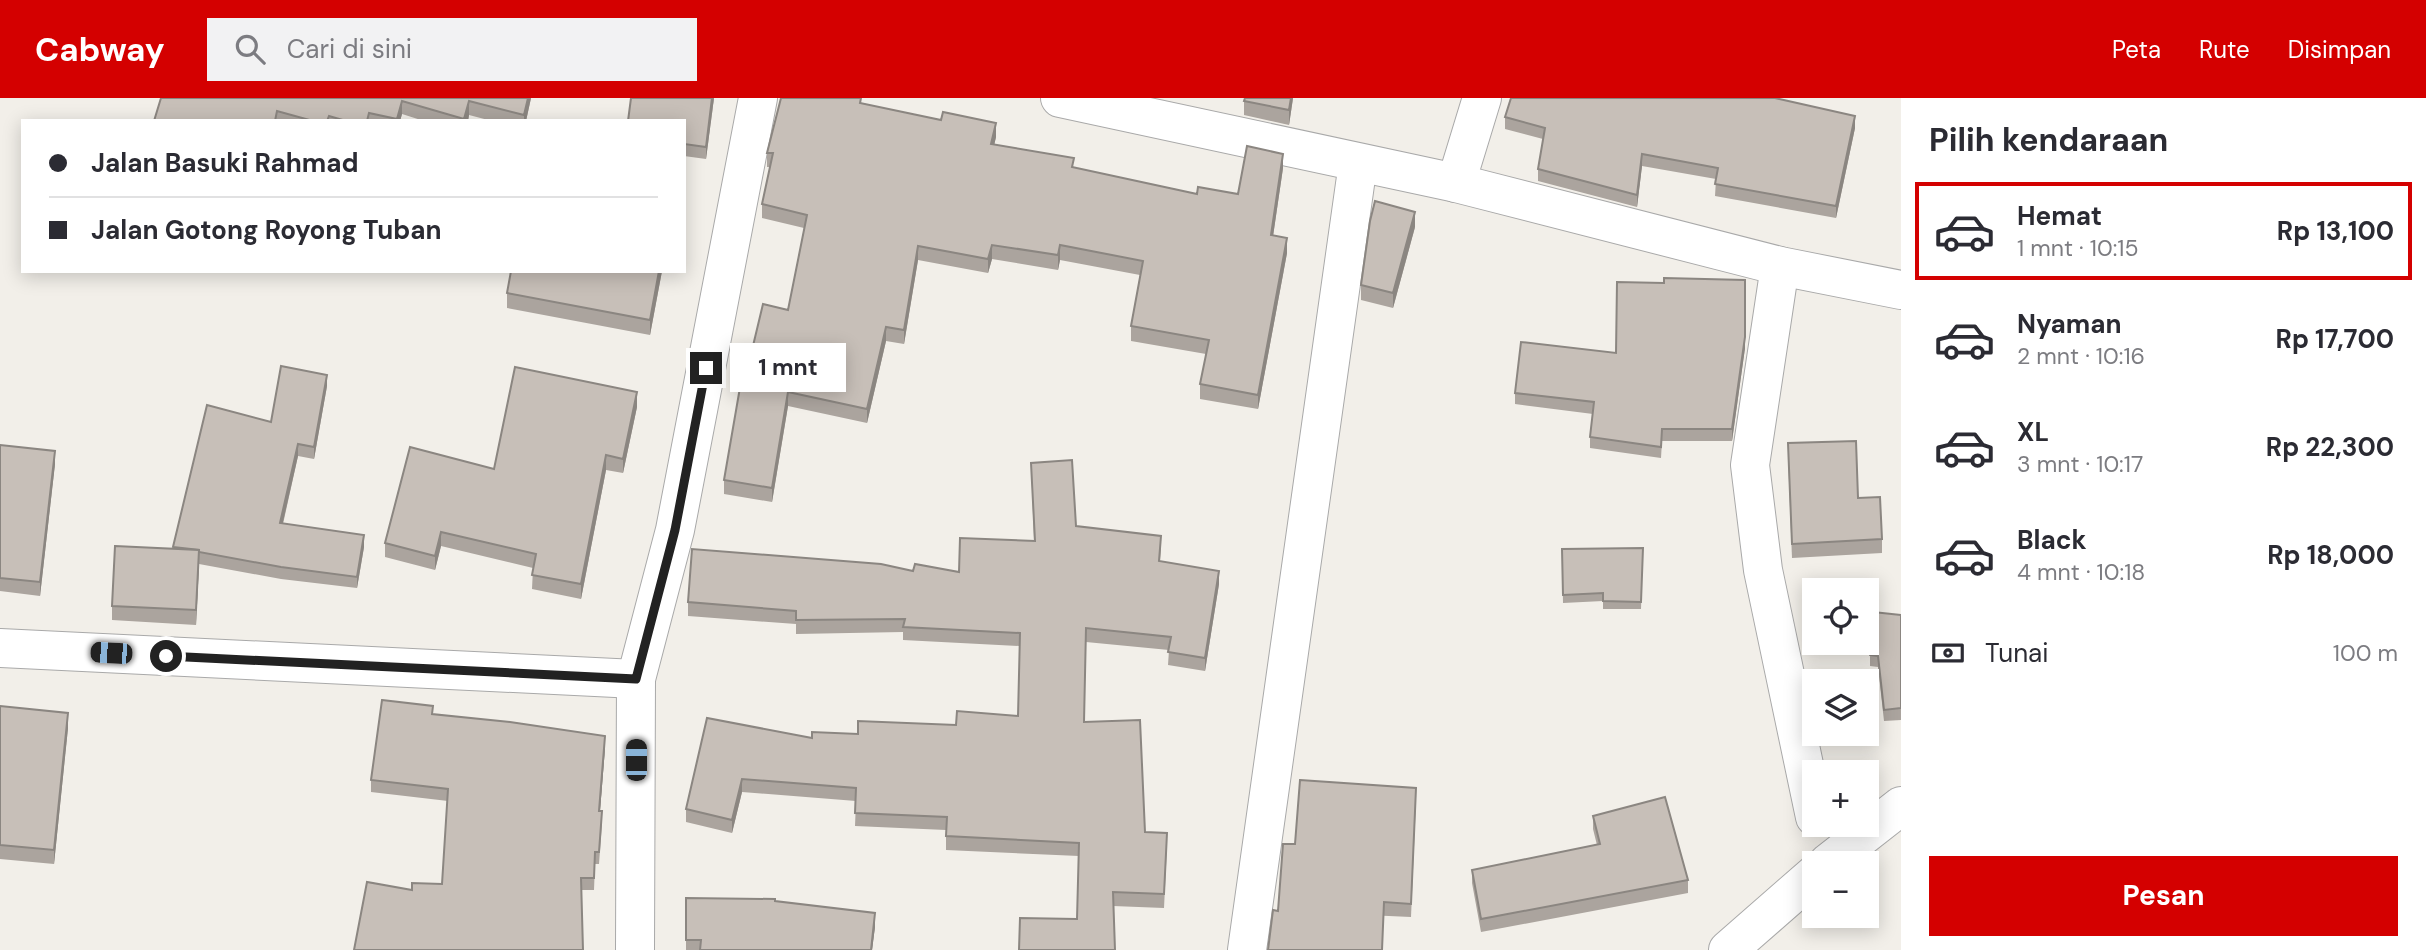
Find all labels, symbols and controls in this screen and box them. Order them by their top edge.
search box [207,18,697,81]
text: Cabway [35,28,165,71]
icon: search [231,30,269,68]
text: Cari di sini [287,32,412,66]
text: Peta [2112,34,2161,65]
text: Rute [2199,34,2250,65]
text: Disimpan [2288,34,2391,65]
text: Pilih kendaraan [1929,119,2168,161]
text: Jalan Basuki Rahmad [91,146,359,180]
text: Hemat [2017,199,2102,233]
icon: car [1933,200,1996,263]
text: Jalan Gotong Royong Tuban [91,213,442,247]
text: Rp 13,100 [2277,214,2394,248]
text: 1 mnt · 10:15 [2017,233,2139,263]
text: Nyaman [2017,307,2122,341]
icon: car [1933,308,1996,371]
text: Rp 17,700 [2276,322,2394,356]
text: 2 mnt · 10:16 [2017,341,2145,371]
callout: 1 mnt [730,344,846,392]
route end [690,352,722,384]
text: 1 mnt [758,352,818,382]
text: XL [2017,415,2049,449]
icon: car [1933,416,1996,479]
text: Rp 22,300 [2266,430,2394,464]
text: 3 mnt · 10:17 [2017,449,2143,479]
text: Black [2017,523,2087,557]
icon: car [1933,524,1996,587]
text: Rp 18,000 [2267,538,2394,572]
text: 4 mnt · 10:18 [2017,557,2145,587]
map controls [1802,578,1879,928]
button: locate [1802,578,1879,655]
icon: cash [1929,634,1967,672]
text: Tunai [1985,636,2049,670]
text: 100 m [2333,638,2398,668]
route start [150,640,182,672]
car [90,641,133,665]
button: layers [1802,669,1879,746]
car [626,739,647,781]
button: + [1802,760,1879,837]
button: − [1802,851,1879,928]
button: Pesan [1929,856,2398,936]

